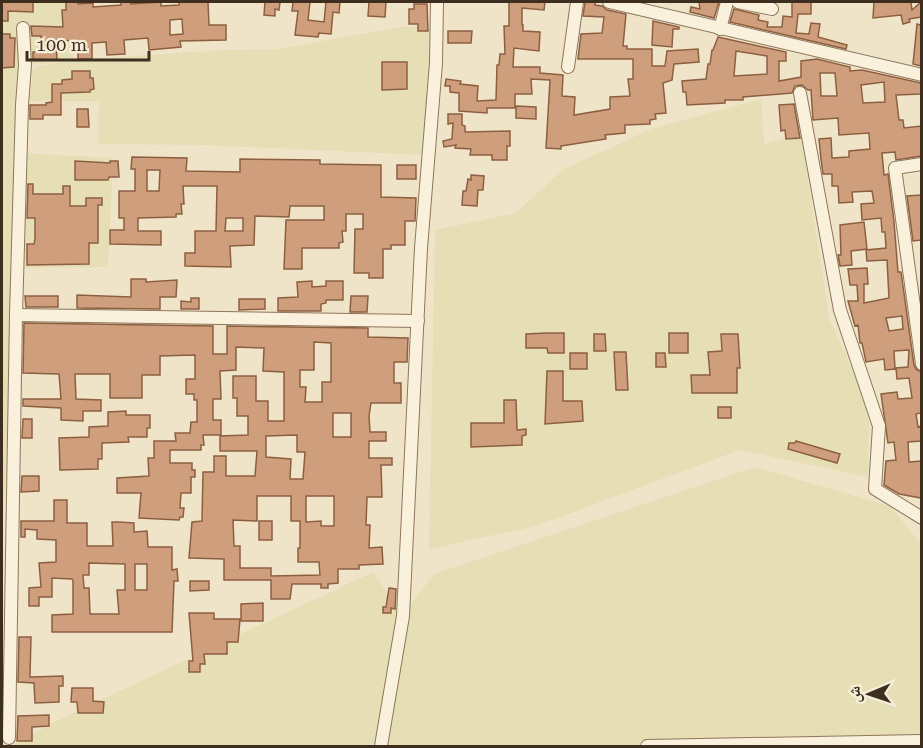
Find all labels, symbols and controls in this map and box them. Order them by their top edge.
scale bar [27,24,148,62]
text: 100 m [36,34,87,55]
north arrow [839,664,899,724]
text: ش [845,686,864,703]

